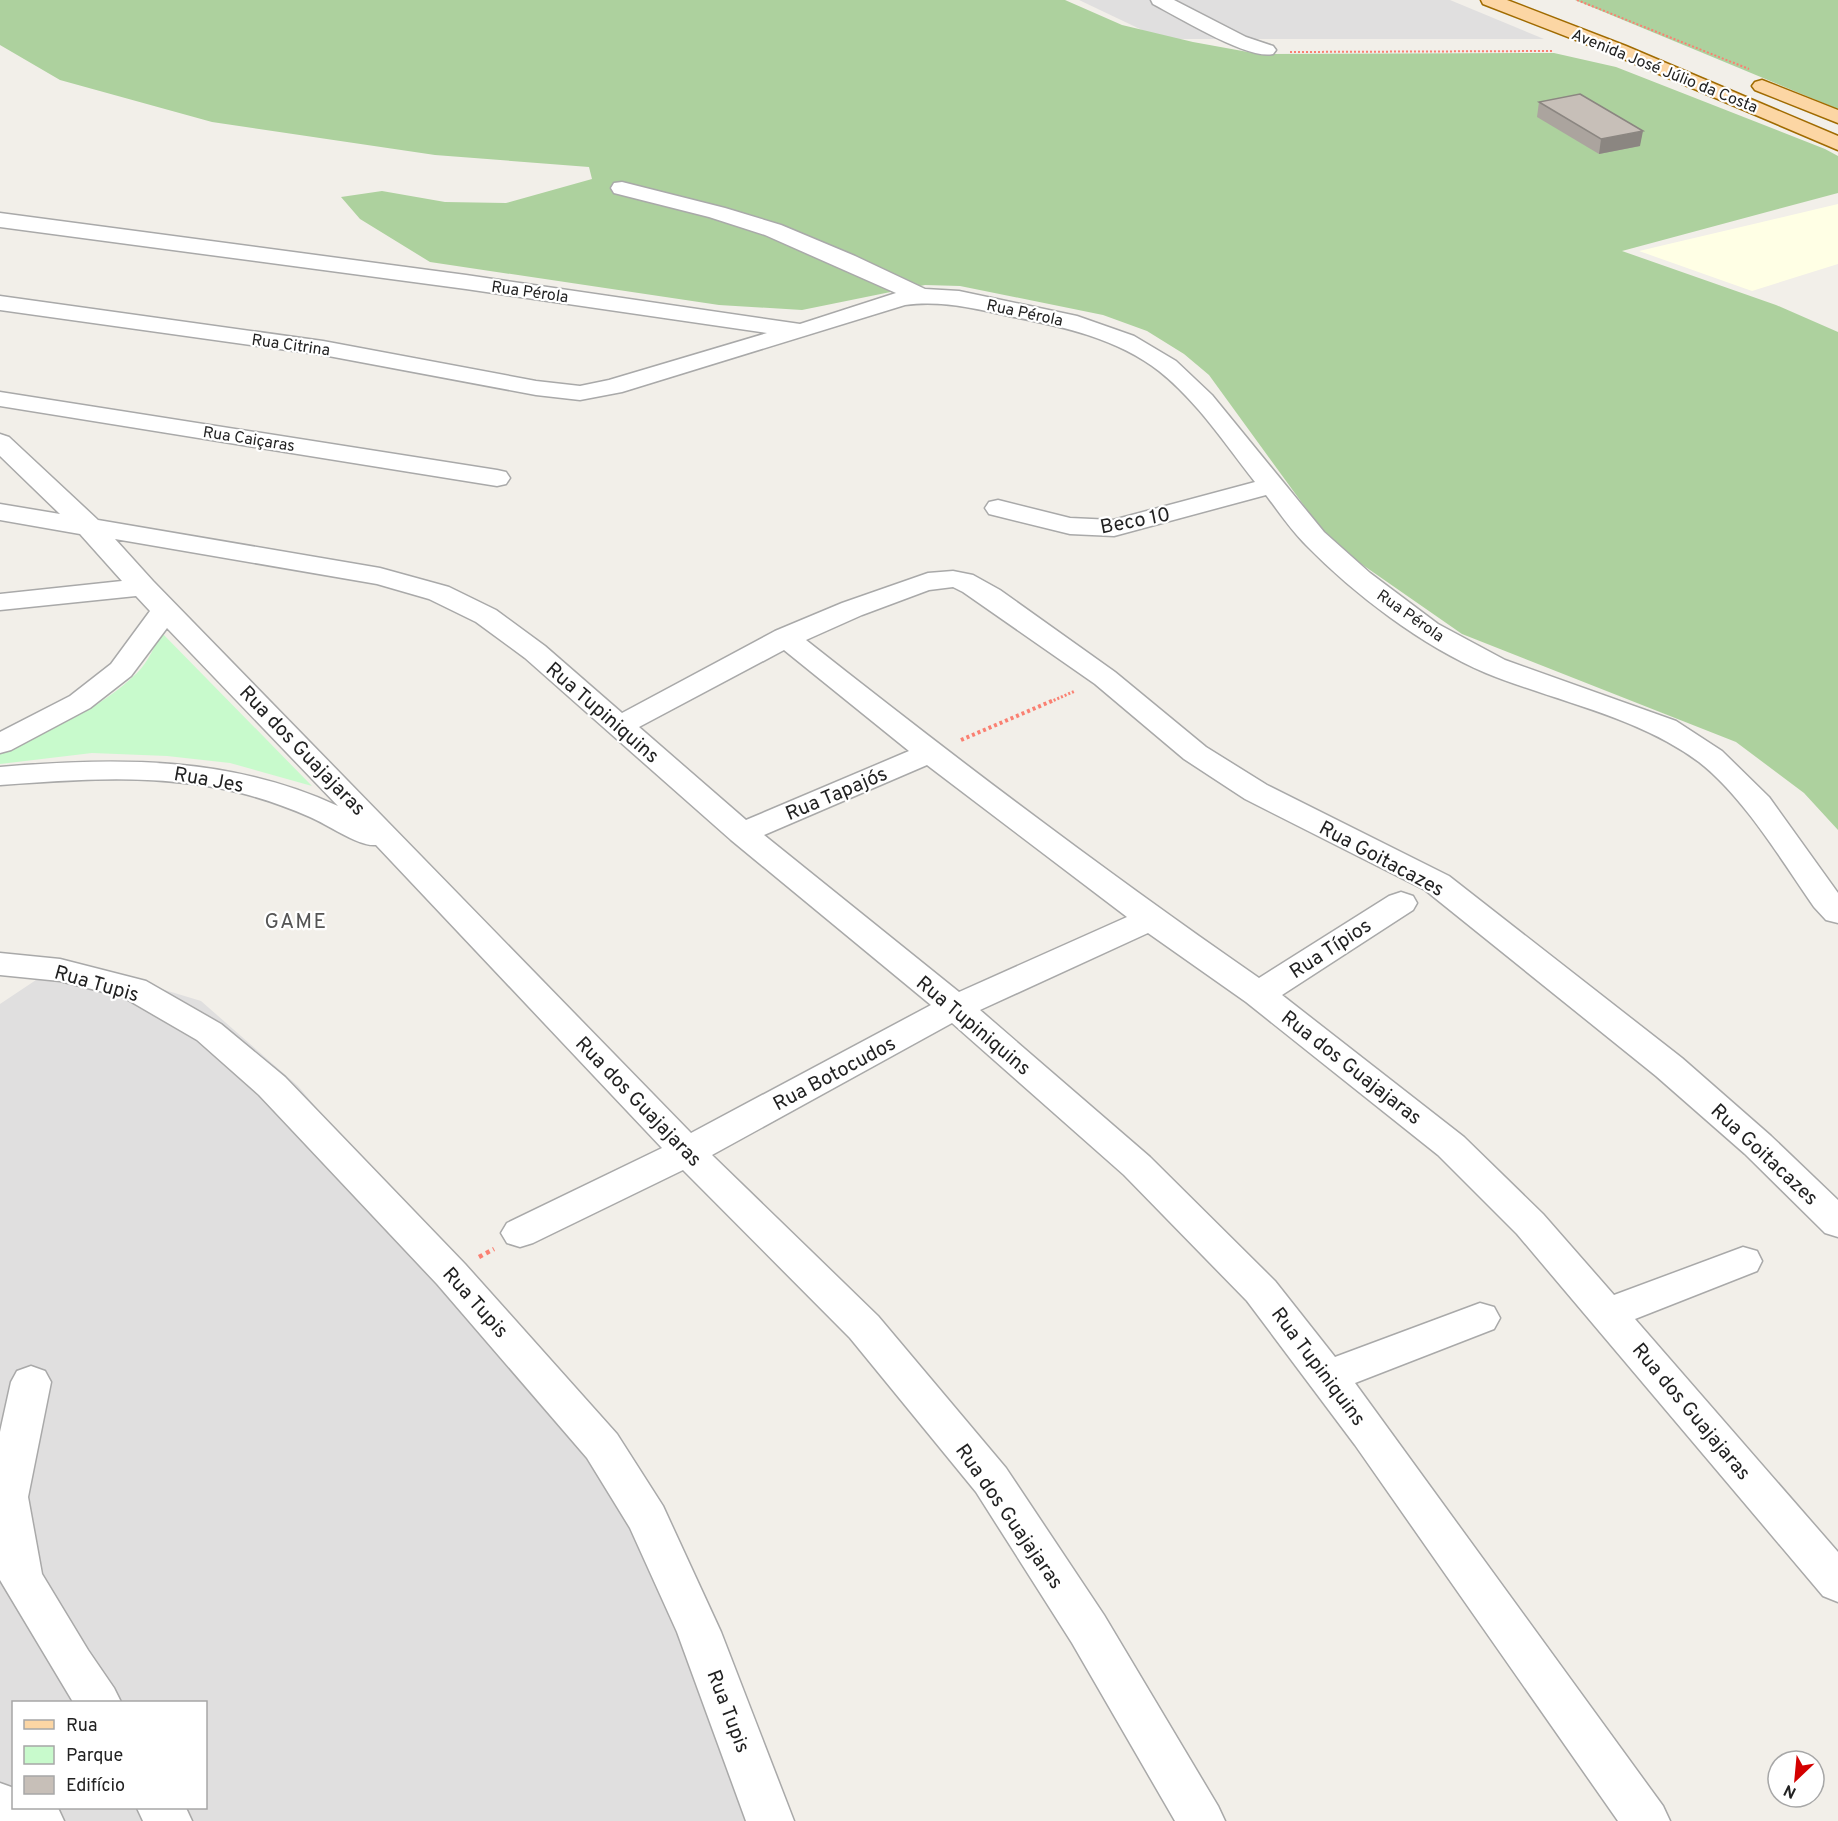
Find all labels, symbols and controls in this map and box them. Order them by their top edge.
street label: Avenida José Júlio da Costa [1568,25,1760,118]
street label: Rua Pérola [490,278,570,308]
street label: Rua Pérola [984,296,1065,332]
street label: Rua Citrina [250,331,331,361]
street label: Rua Caiçaras [201,423,296,457]
street label: Beco 10 [1098,502,1173,541]
street label: Rua Pérola [1372,586,1447,647]
street label: Rua Tupiniquins [540,657,664,770]
street label: Rua dos Guajajaras [233,681,370,822]
street label: Rua Jes [172,762,246,800]
street label: Rua Tapajós [782,762,892,828]
street label: Rua Goitacazes [1314,816,1448,904]
district label: GAME [264,909,328,936]
street label: Rua Típios [1285,914,1377,986]
street label: Rua Tupis [51,960,142,1009]
street label: Rua Tupiniquins [910,971,1035,1082]
street label: Rua dos Guajajaras [1275,1006,1426,1132]
street label: Rua dos Guajajaras [569,1032,706,1173]
street label: Rua Botocudos [769,1032,901,1118]
street label: Rua Goitacazes [1704,1099,1823,1212]
street label: Rua Tupis [436,1262,513,1344]
street label: Rua Tupiniquins [1264,1303,1371,1432]
street label: Rua dos Guajajaras [1625,1338,1756,1486]
street label: Rua dos Guajajaras [949,1439,1068,1595]
street label: Rua Tupis [699,1667,755,1757]
legend [12,1701,207,1809]
text: Rua [66,1715,97,1738]
text: Parque [66,1745,123,1768]
north arrow [1766,1749,1826,1809]
text: Edifício [66,1775,125,1798]
text: N [1781,1779,1800,1802]

